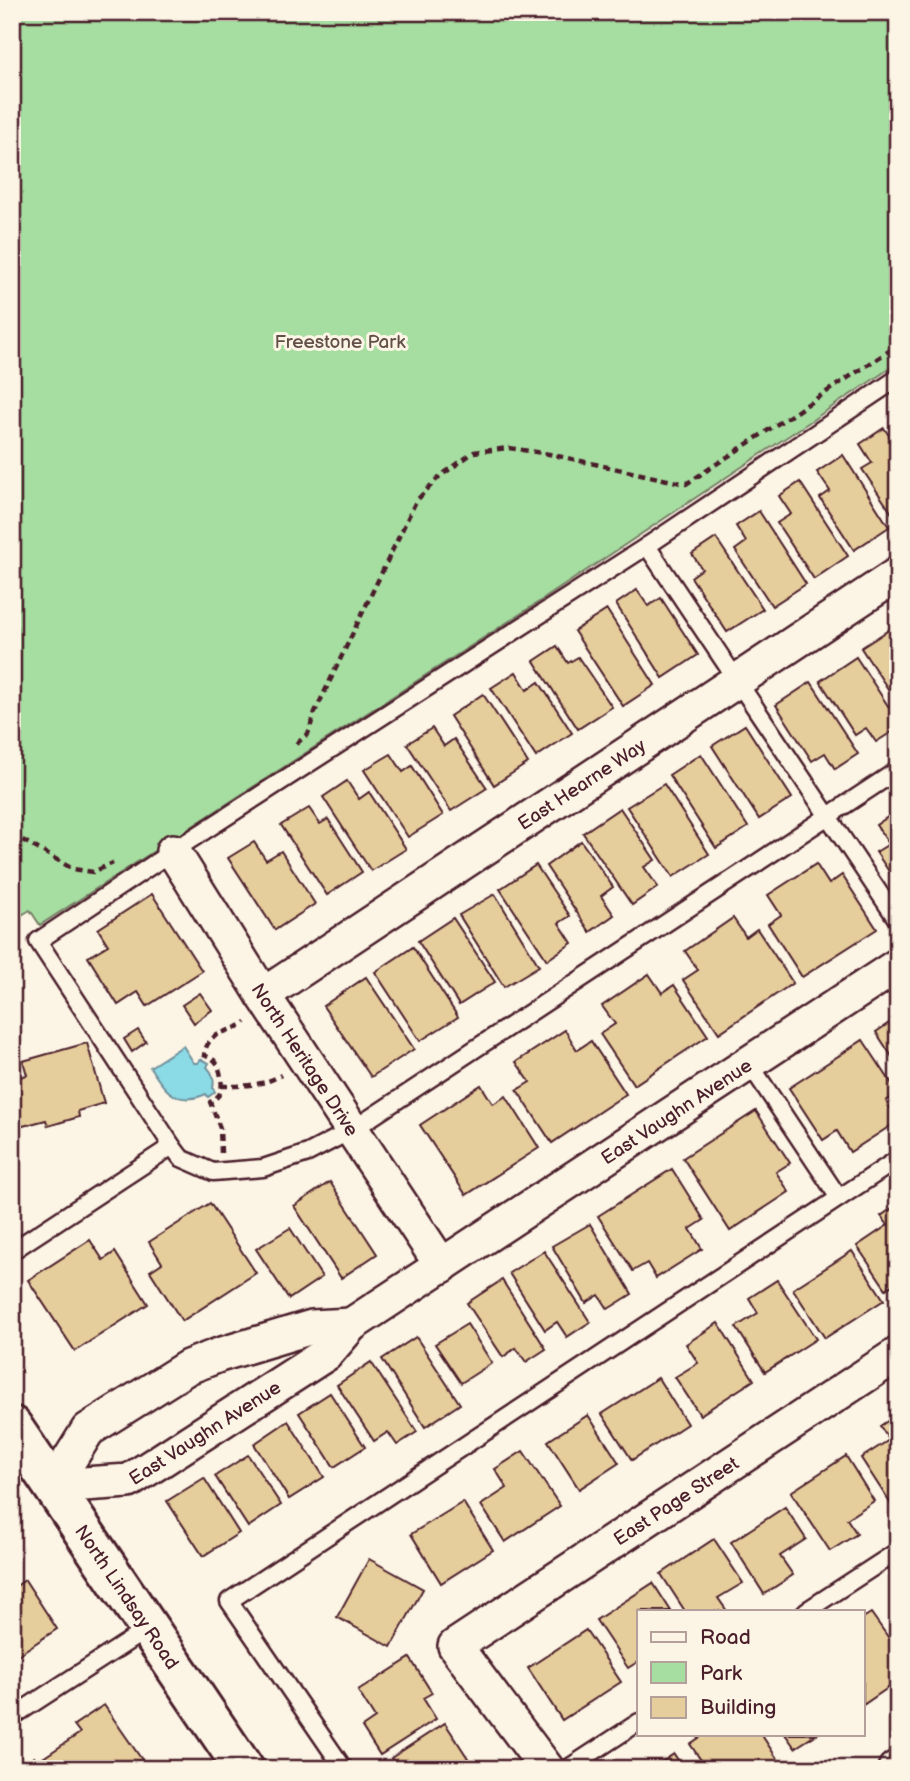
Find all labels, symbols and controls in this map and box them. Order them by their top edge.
park label: Freestone Park [274,331,406,354]
street label: East Hearne Way [514,734,651,836]
street label: North Heritage Drive [246,980,363,1141]
street label: East Vaughn Avenue [597,1054,757,1170]
street label: East Vaughn Avenue [125,1376,285,1491]
street label: East Page Street [610,1452,744,1551]
street label: North Lindsay Road [69,1521,183,1674]
legend [637,1610,864,1736]
text: Road [700,1625,751,1650]
text: Park [700,1661,743,1686]
text: Building [700,1695,776,1720]

